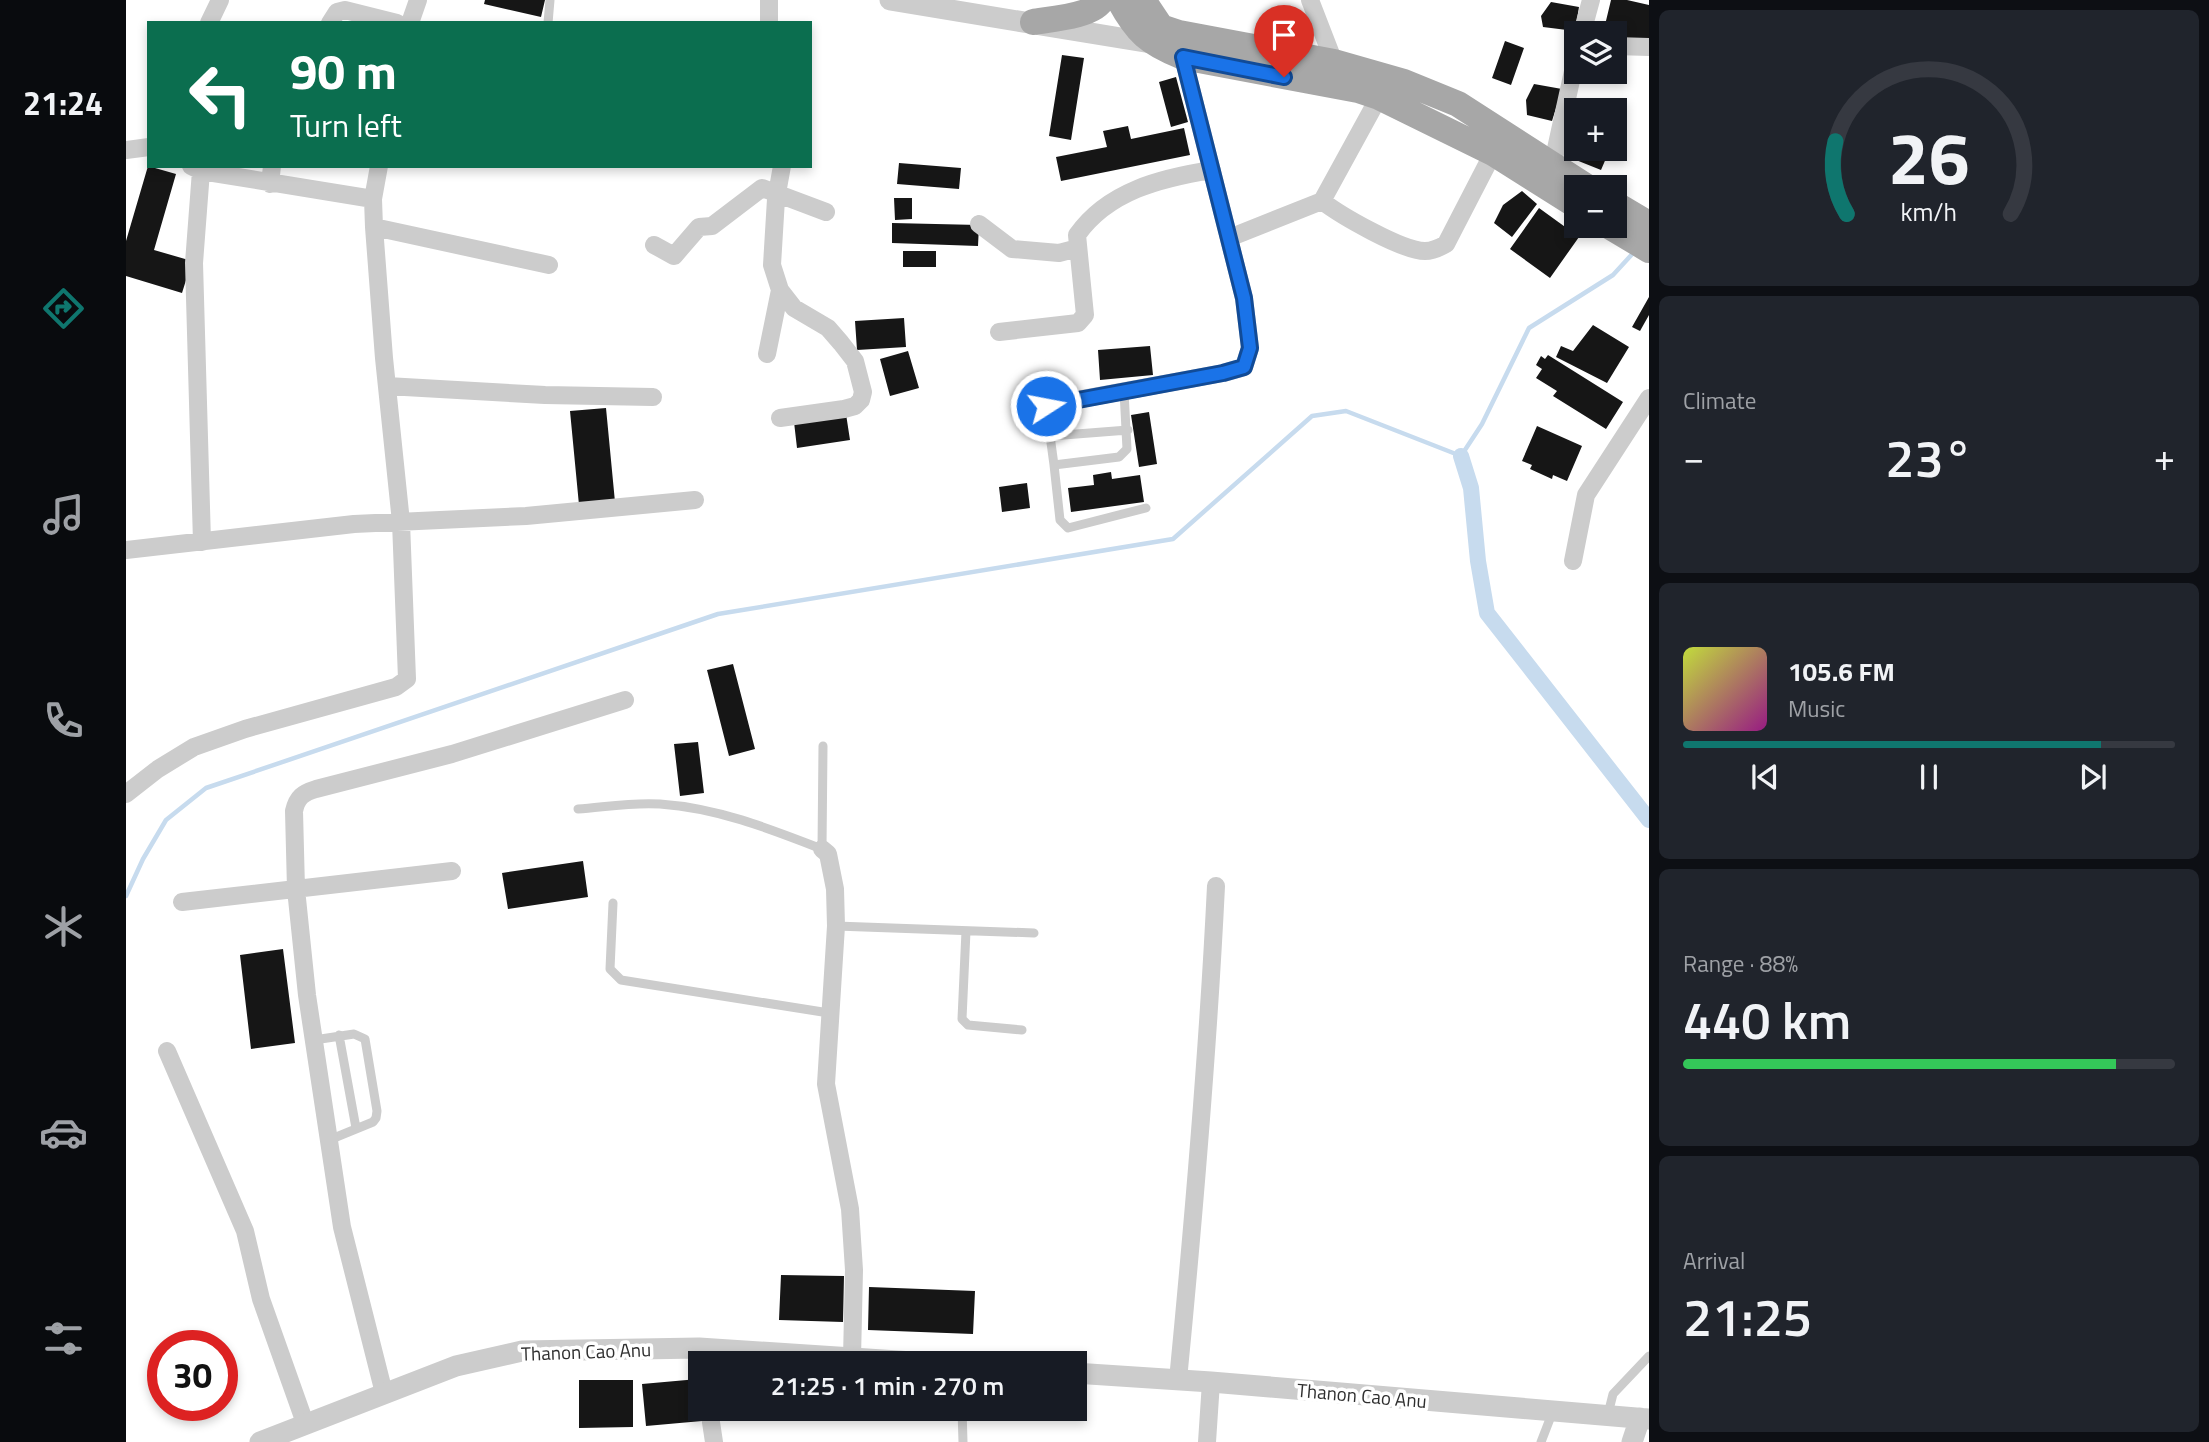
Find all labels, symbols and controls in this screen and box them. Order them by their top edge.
pin [1254,5,1314,77]
icon: arrive [1265,16,1303,54]
map controls [1564,21,1627,238]
button: layers [1564,21,1627,84]
text: 90 m [290,33,397,108]
icon: left [175,49,266,140]
text: 21:24 [23,79,103,127]
button: + [1564,98,1627,161]
text: Turn left [290,101,402,149]
text: 26 [1888,103,1970,213]
button: − [1564,175,1627,238]
text: km/h [1901,193,1957,231]
icon: directions [39,284,88,333]
position arrow [1009,369,1083,443]
text: Climate [1683,383,1756,418]
text: 23° [1885,418,1973,497]
text: − [1683,428,1704,486]
text: + [2154,428,2175,486]
icon: music [39,490,88,539]
text: 105.6 FM [1788,652,1895,691]
text: Music [1788,691,1845,726]
icon: phone [39,696,88,745]
icon: previous [1746,758,1784,796]
icon: pause [1910,758,1948,796]
icon: next [2074,758,2112,796]
icon: climate [39,902,88,951]
text: Range · 88% [1683,946,1798,981]
text: 440 km [1683,980,1851,1059]
icon: car [39,1108,88,1157]
text: Arrival [1683,1243,1745,1278]
text: 21:25 [1683,1277,1812,1356]
icon: filters [39,1314,88,1363]
speed limit sign: 30 [147,1330,238,1421]
street label: Thanon Cao Anu [521,1334,651,1368]
text: 21:25 · 1 min · 270 m [771,1366,1004,1405]
street label: Thanon Cao Anu [1296,1375,1428,1415]

